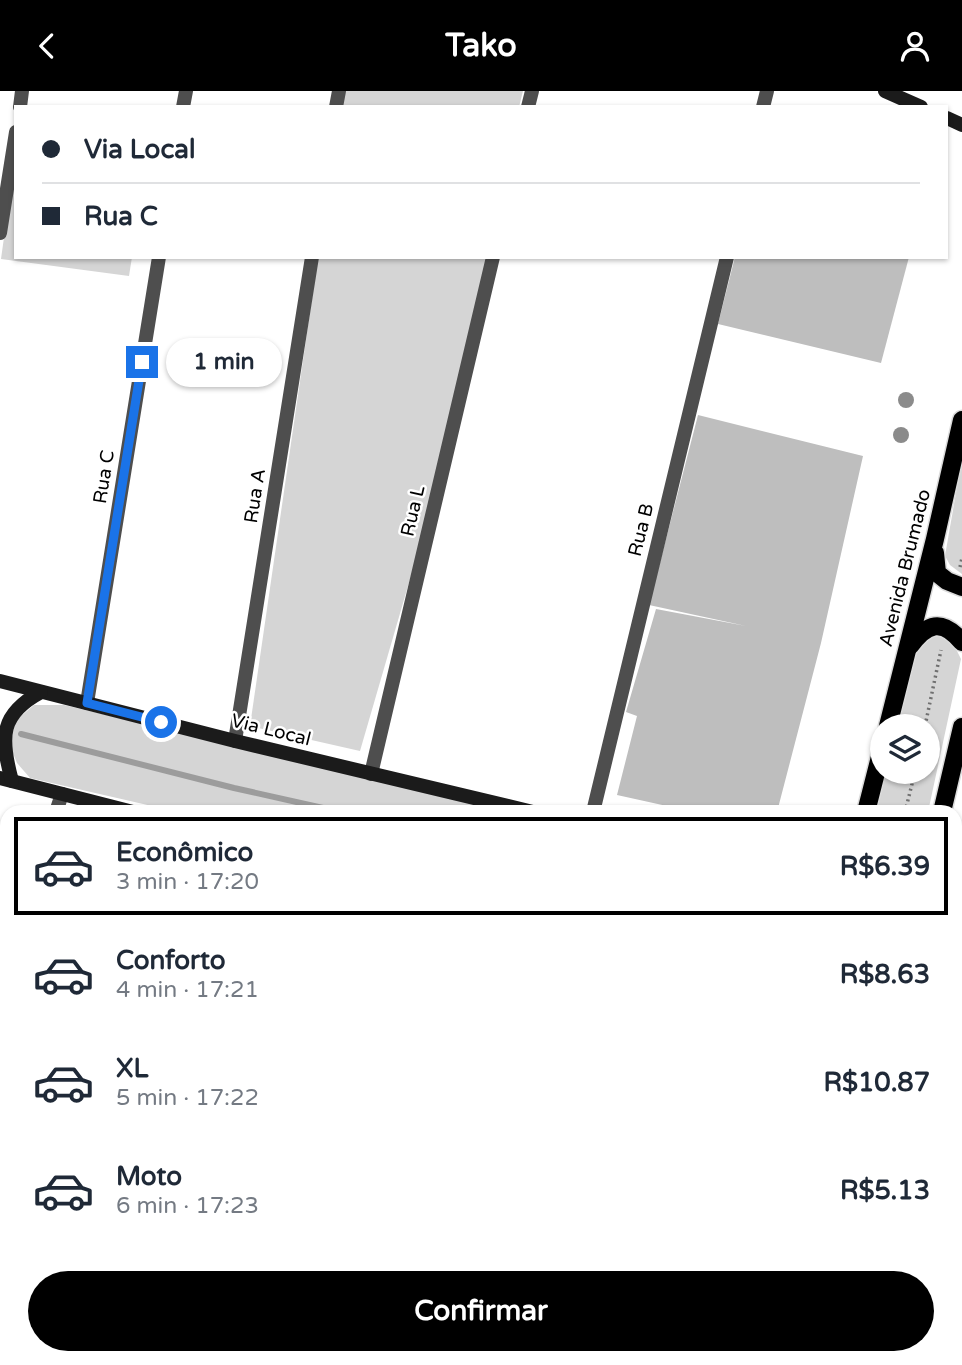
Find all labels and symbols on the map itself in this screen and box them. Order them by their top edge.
callout: 1 min [166,337,282,387]
route end [126,346,158,378]
street label: Rua C [89,449,119,505]
street label: Rua A [240,467,270,525]
street label: Rua L [396,483,430,539]
street label: Avenida Brumado [875,487,935,649]
street label: Rua B [624,501,658,559]
route start [145,706,177,738]
street label: Via Local [229,709,313,751]

